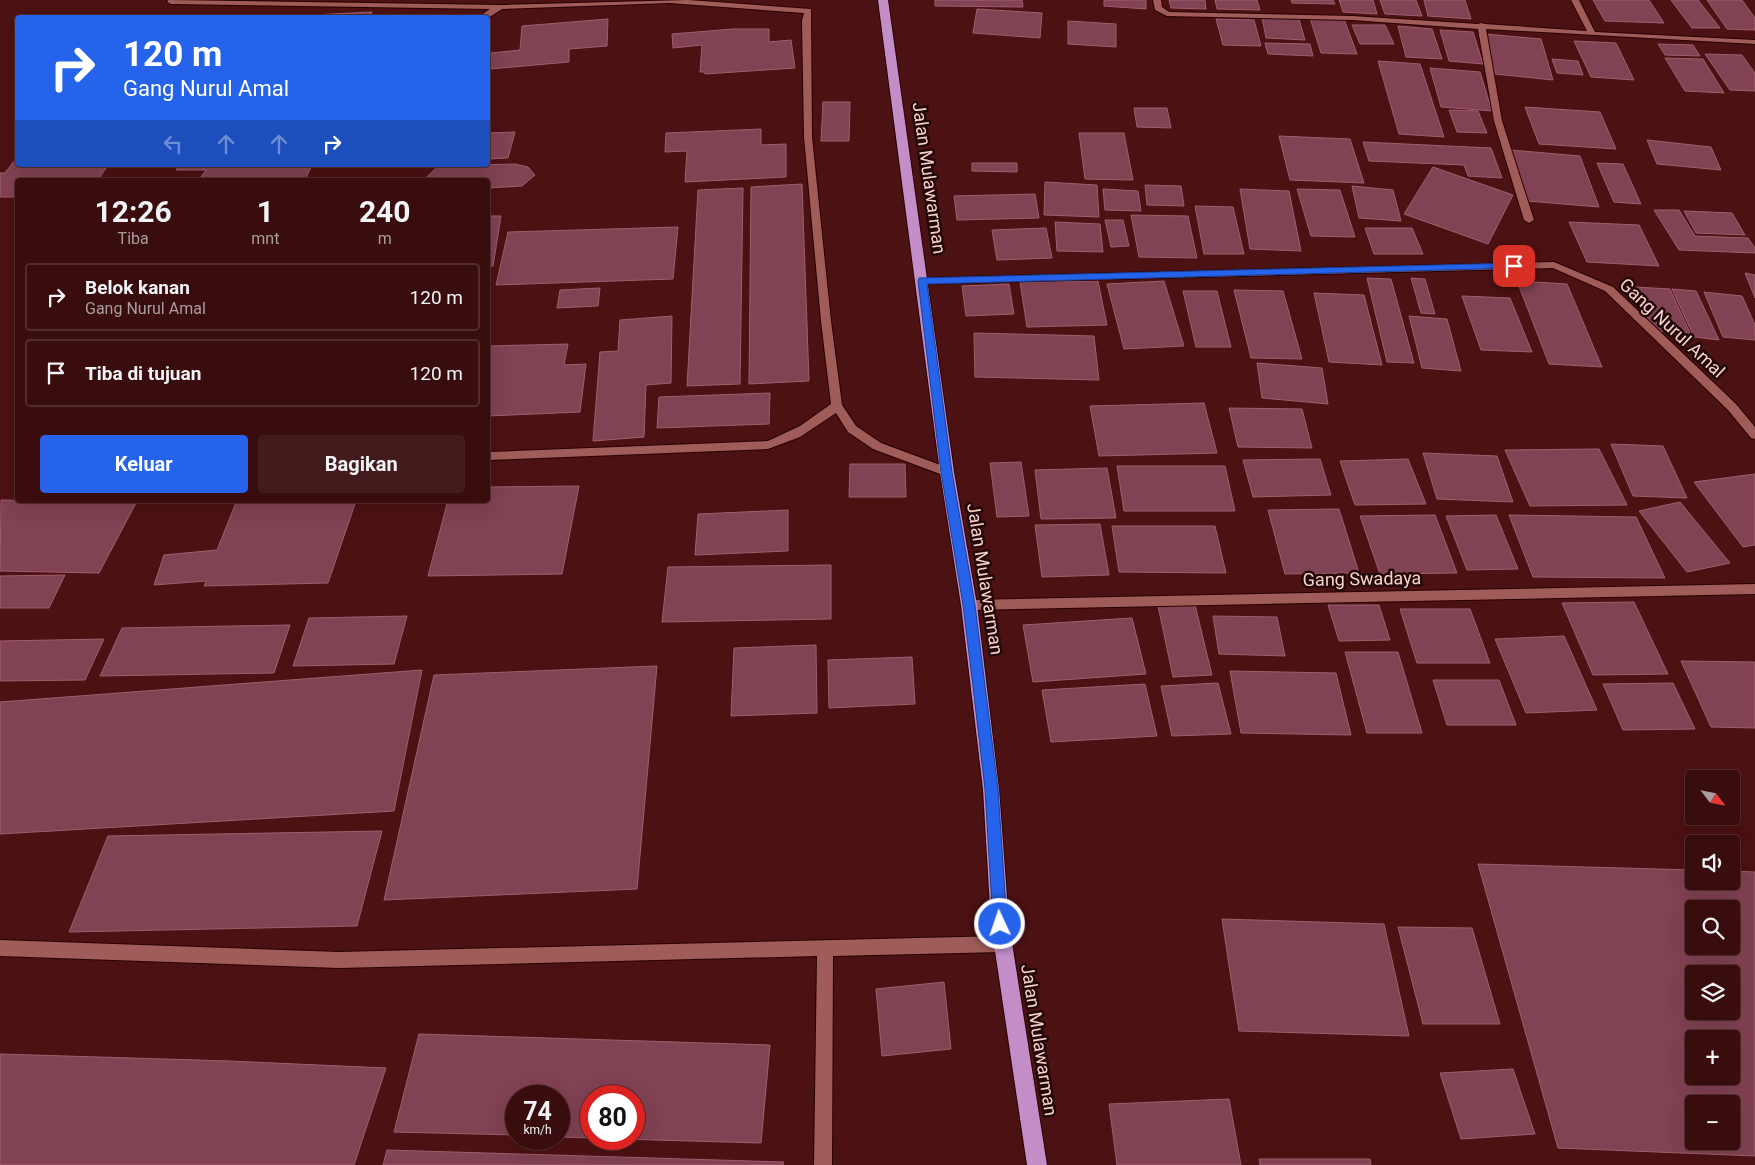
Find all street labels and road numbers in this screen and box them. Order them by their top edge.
street label: Jalan Mulawarman [908,101,951,255]
street label: Gang Nurul Amal [1615,274,1729,382]
street label: Jalan Mulawarman [963,502,1008,656]
street label: Gang Swadaya [1303,567,1421,590]
street label: Jalan Mulawarman [1017,963,1062,1117]

